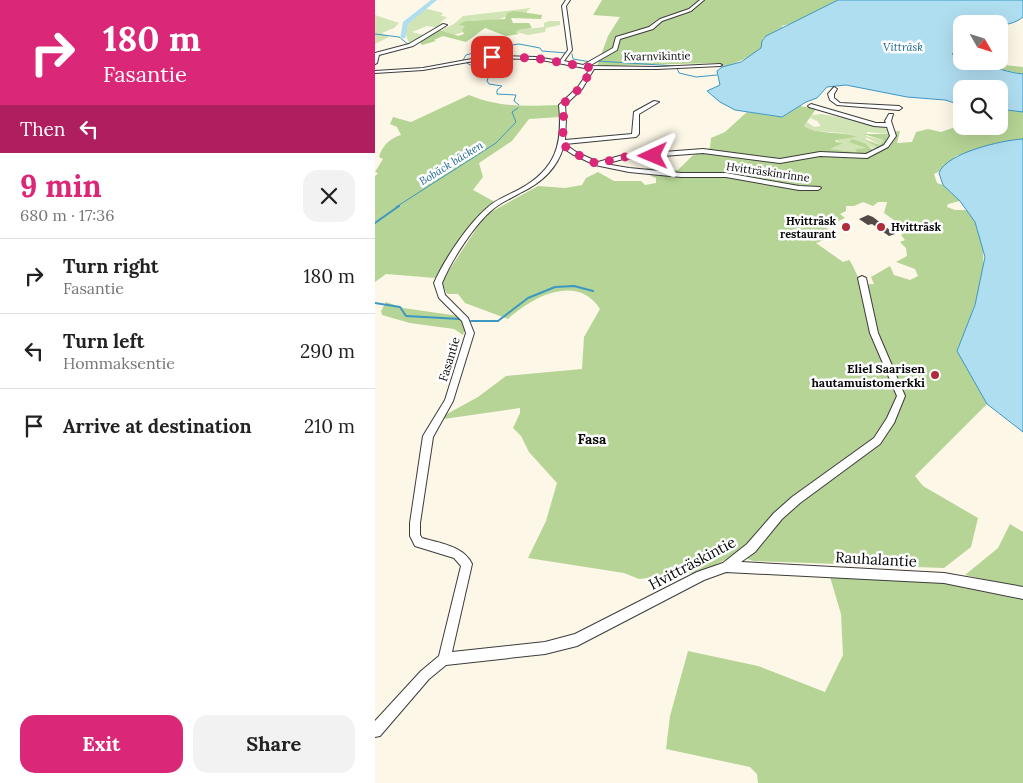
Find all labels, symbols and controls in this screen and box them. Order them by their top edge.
north arrow [953,15,1007,70]
map controls [953,15,1008,135]
text: 180 m [103,16,201,61]
icon: right [20,20,85,85]
pin [471,36,513,78]
water label: Vitträsk [883,40,923,54]
icon: arrive [478,43,506,71]
street label: Kvarnvikintie [623,48,691,64]
text: Fasantie [103,60,187,88]
button: search [953,80,1008,135]
icon: left [75,115,103,143]
text: Then [20,117,65,141]
position arrow [626,129,678,181]
water label: Bobäck bäcken [417,138,486,188]
street label: Hvitträskinrinne [725,159,811,185]
text: 9 min [20,167,102,205]
button: close [303,170,355,222]
text: 680 m · 17:36 [20,205,114,225]
place label: Hvitträsk restaurant [780,214,836,241]
place label: Hvitträsk [891,220,941,234]
marker: Hvitträsk restaurant [840,221,852,233]
marker: Hvitträsk [875,221,887,233]
text: Turn right [63,254,159,278]
icon: right [20,262,48,290]
text: 180 m [304,264,355,288]
text: Fasantie [63,278,124,298]
text: Turn left [63,329,144,353]
street label: Fasantie [435,334,463,383]
icon: left [20,337,48,365]
text: 290 m [300,339,355,363]
text: Hommaksentie [63,353,175,373]
place label: Eliel Saarisen hautamuistomerkki [811,361,925,390]
marker: Eliel Saarisen hautamuistomerkki [929,369,941,381]
icon: arrive [20,412,48,440]
text: Arrive at destination [63,414,252,438]
text: 210 m [304,414,355,438]
district label: Fasa [578,430,607,448]
street label: Hvitträskintie [645,532,739,594]
street label: Rauhalantie [835,547,917,571]
button: Exit [20,715,183,773]
button: Share [193,715,355,773]

